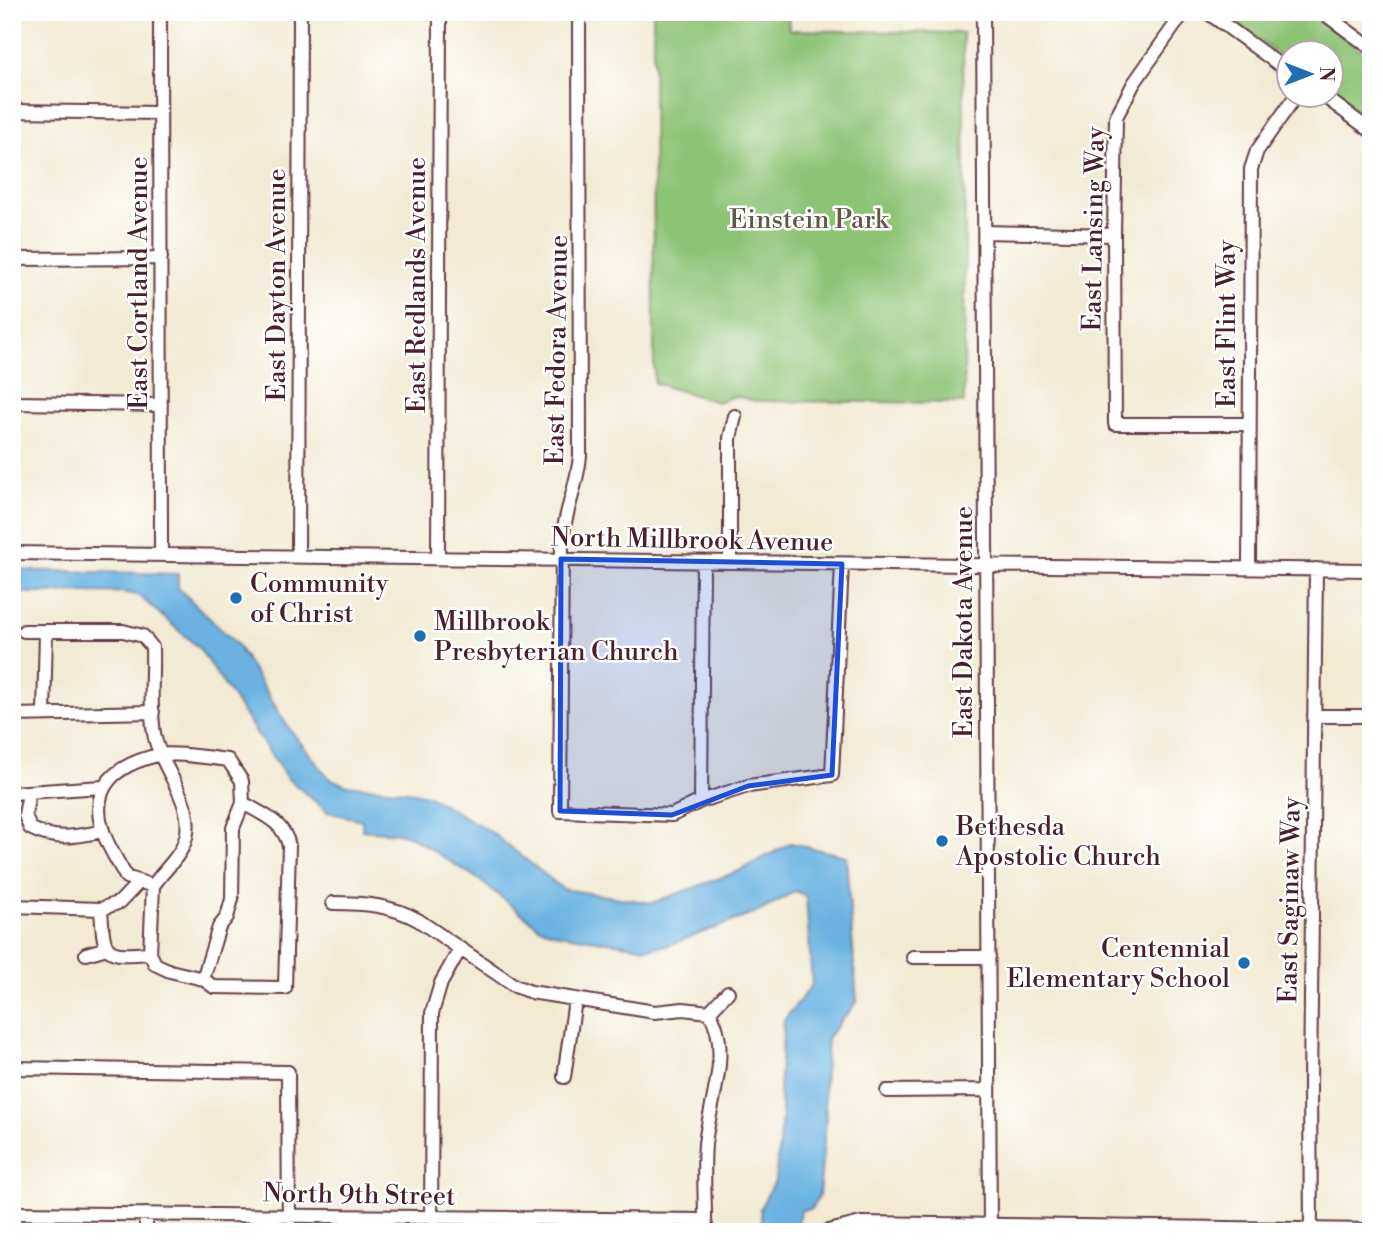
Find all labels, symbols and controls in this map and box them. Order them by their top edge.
north arrow [1274,38,1344,108]
text: N [1314,66,1338,82]
street label: East Lansing Way [1076,126,1112,332]
street label: East Cortland Avenue [123,156,155,410]
street label: East Redlands Avenue [401,157,433,413]
street label: East Dayton Avenue [261,168,293,402]
park label: Einstein Park [729,204,890,236]
street label: East Fedora Avenue [539,235,575,466]
street label: East Flint Way [1211,240,1243,408]
street label: East Dakota Avenue [948,506,980,738]
street label: North Millbrook Avenue [550,522,834,558]
place label: Community of Christ [250,568,389,630]
marker: Community of Christ [228,590,244,606]
place label: Millbrook Presbyterian Church [434,606,678,668]
marker: Millbrook Presbyterian Church [412,628,428,644]
street label: East Saginaw Way [1272,796,1308,1004]
place label: Bethesda Apostolic Church [955,811,1161,873]
marker: Bethesda Apostolic Church [934,833,950,849]
place label: Centennial Elementary School [1007,933,1230,995]
marker: Centennial Elementary School [1236,955,1252,971]
street label: North 9th Street [262,1177,456,1213]

